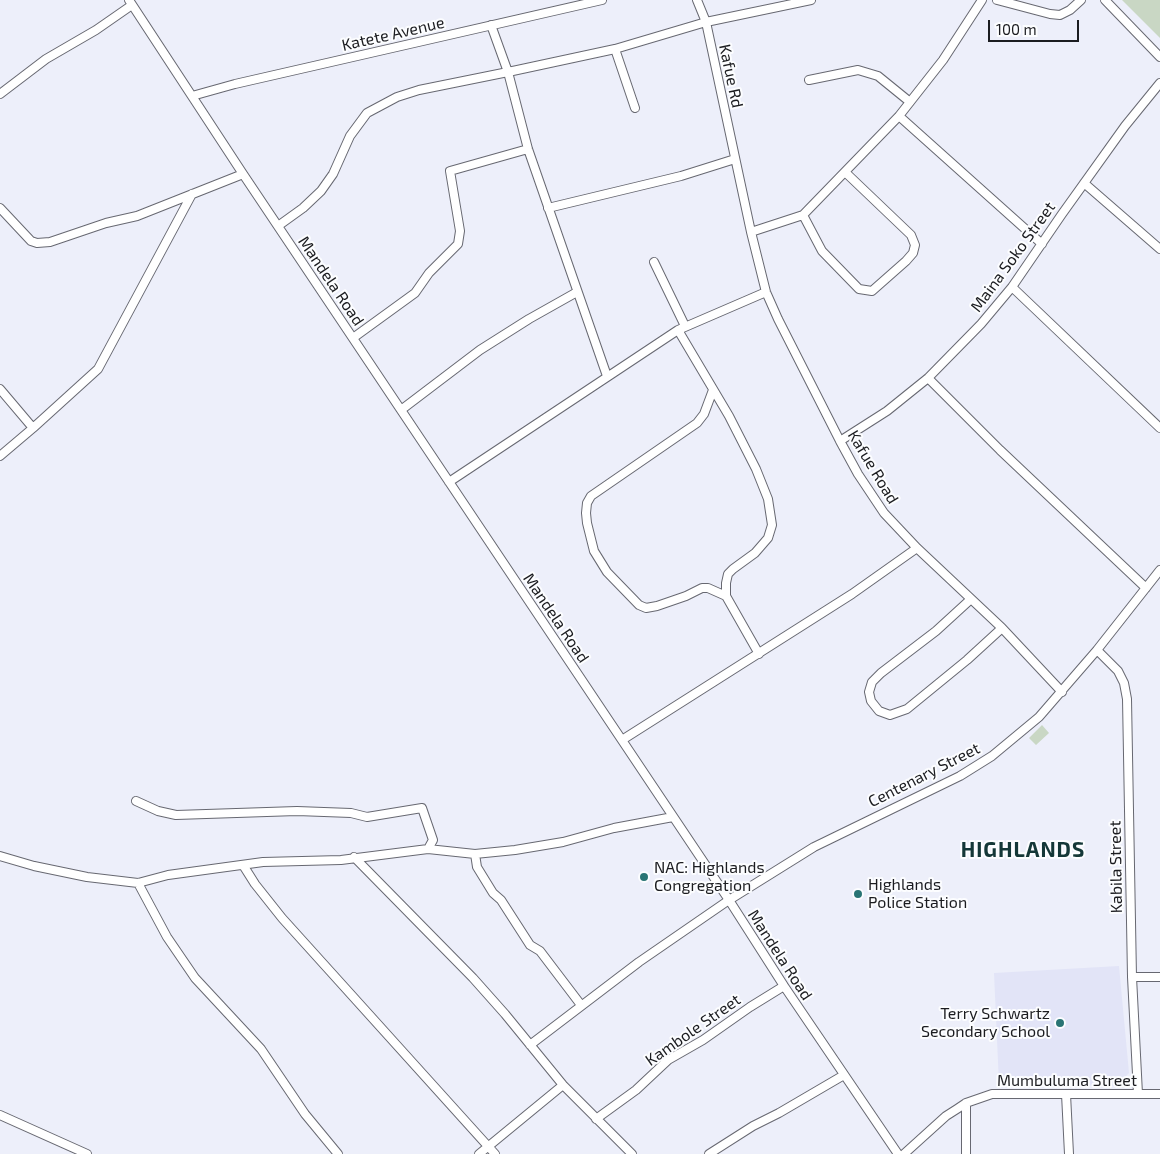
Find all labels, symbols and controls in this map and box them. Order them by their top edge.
scale bar [990,10,1081,42]
street label: Katete Avenue [340,13,446,55]
text: 100 m [996,20,1037,38]
street label: Kafue Rd [715,42,747,110]
street label: Maina Soko Street [967,198,1059,316]
street label: Mandela Road [294,233,368,329]
street label: Kafue Road [844,427,902,507]
street label: Mandela Road [519,570,593,666]
street label: Centenary Street [865,739,983,811]
street label: Kabila Street [1106,820,1126,914]
district label: HIGHLANDS [960,837,1086,863]
place label: NAC: Highlands Congregation [654,858,765,896]
marker: NAC: Highlands Congregation [638,871,650,883]
place label: Highlands Police Station [868,875,967,913]
marker: Highlands Police Station [852,888,864,900]
street label: Mandela Road [744,906,816,1004]
street label: Kambole Street [642,990,744,1070]
place label: Terry Schwartz Secondary School [921,1004,1050,1042]
marker: Terry Schwartz Secondary School [1054,1017,1066,1029]
street label: Mumbuluma Street [997,1071,1137,1091]

